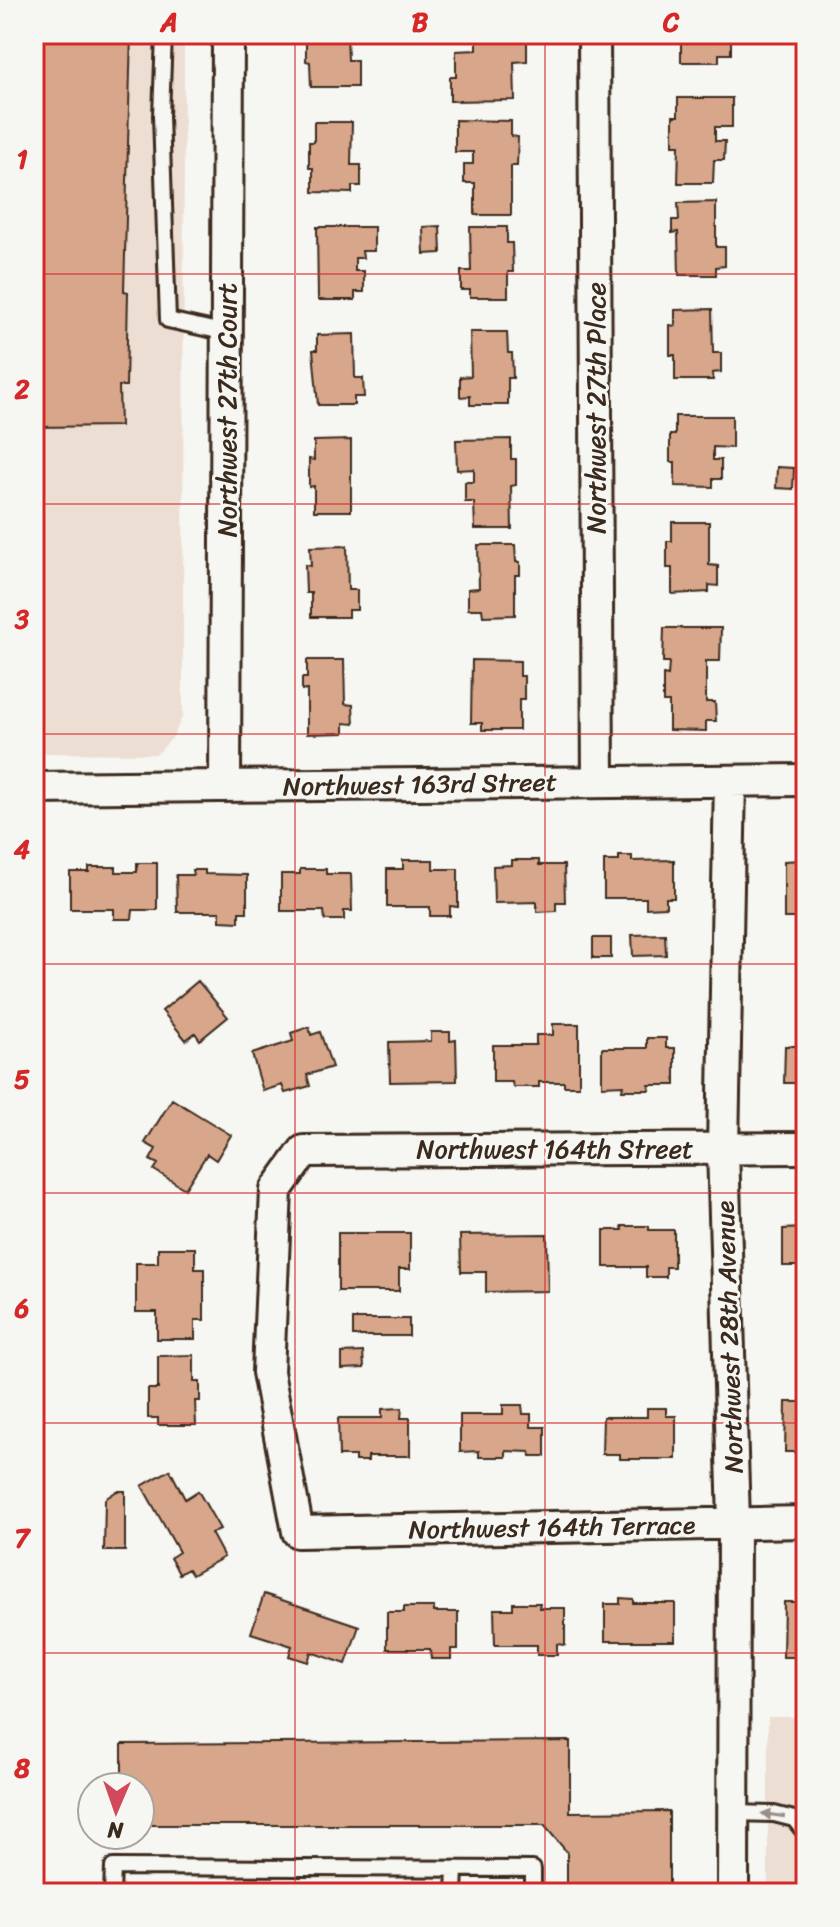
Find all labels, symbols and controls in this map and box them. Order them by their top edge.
text: A [159,0,178,45]
text: B [412,0,429,45]
text: C [662,0,680,45]
text: 1 [16,136,28,182]
street label: Northwest 27th Place [573,282,619,534]
street label: Northwest 27th Court [204,283,250,537]
text: 2 [13,366,30,412]
text: 3 [14,596,30,642]
street label: Northwest 163rd Street [282,759,558,809]
text: 4 [14,826,30,872]
text: 5 [14,1056,30,1102]
street label: Northwest 164th Street [417,1126,693,1172]
street label: Northwest 28th Avenue [701,1199,757,1474]
text: 6 [14,1285,30,1331]
street label: Northwest 164th Terrace [408,1501,696,1552]
text: 7 [15,1515,32,1561]
text: 8 [13,1745,30,1791]
north arrow [76,1771,156,1851]
one-way arrow [761,1808,786,1821]
text: N [106,1811,125,1850]

